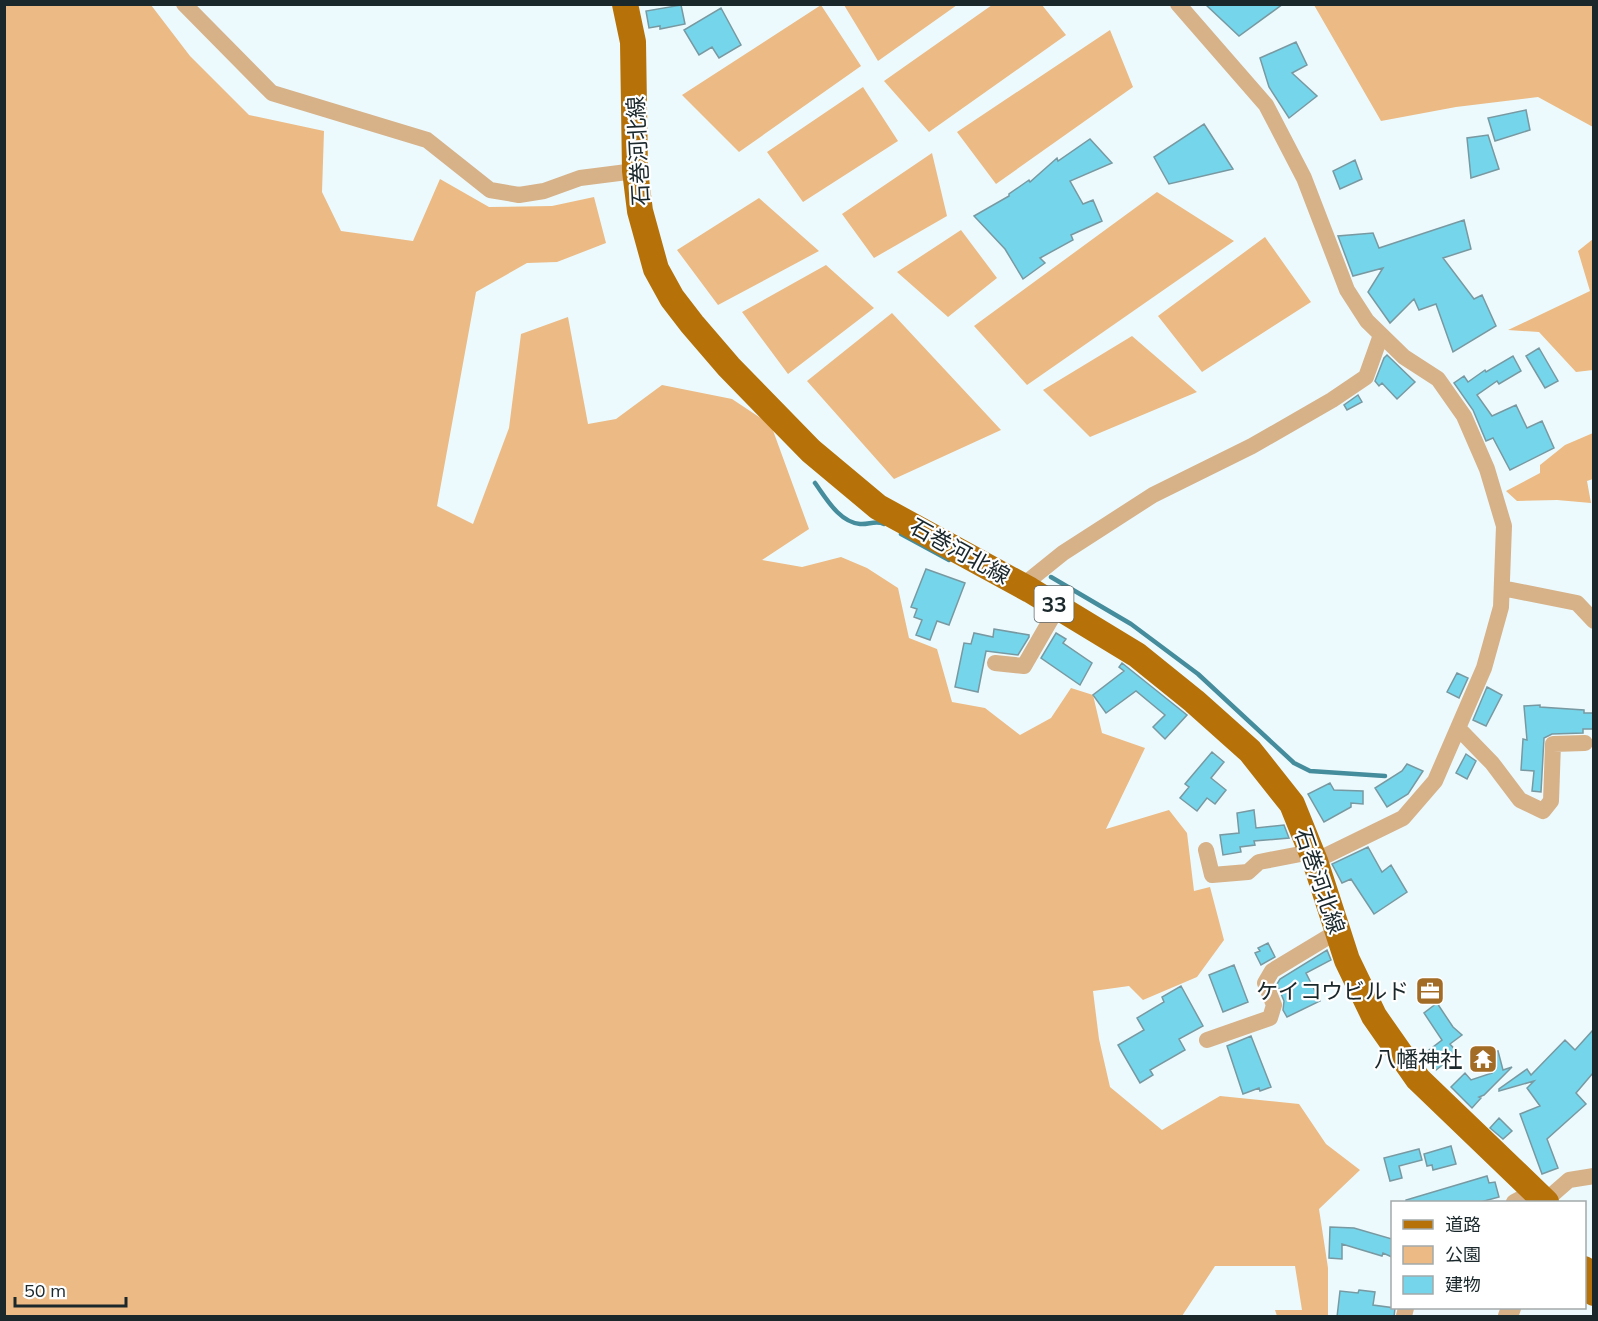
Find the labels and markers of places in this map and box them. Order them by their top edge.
office icon: ケイコウビルド [1414,975,1446,1007]
place label: ケイコウビルド [1256,977,1409,1005]
temple icon: 八幡神社 [1467,1043,1499,1075]
place label: 八幡神社 [1374,1045,1462,1073]

